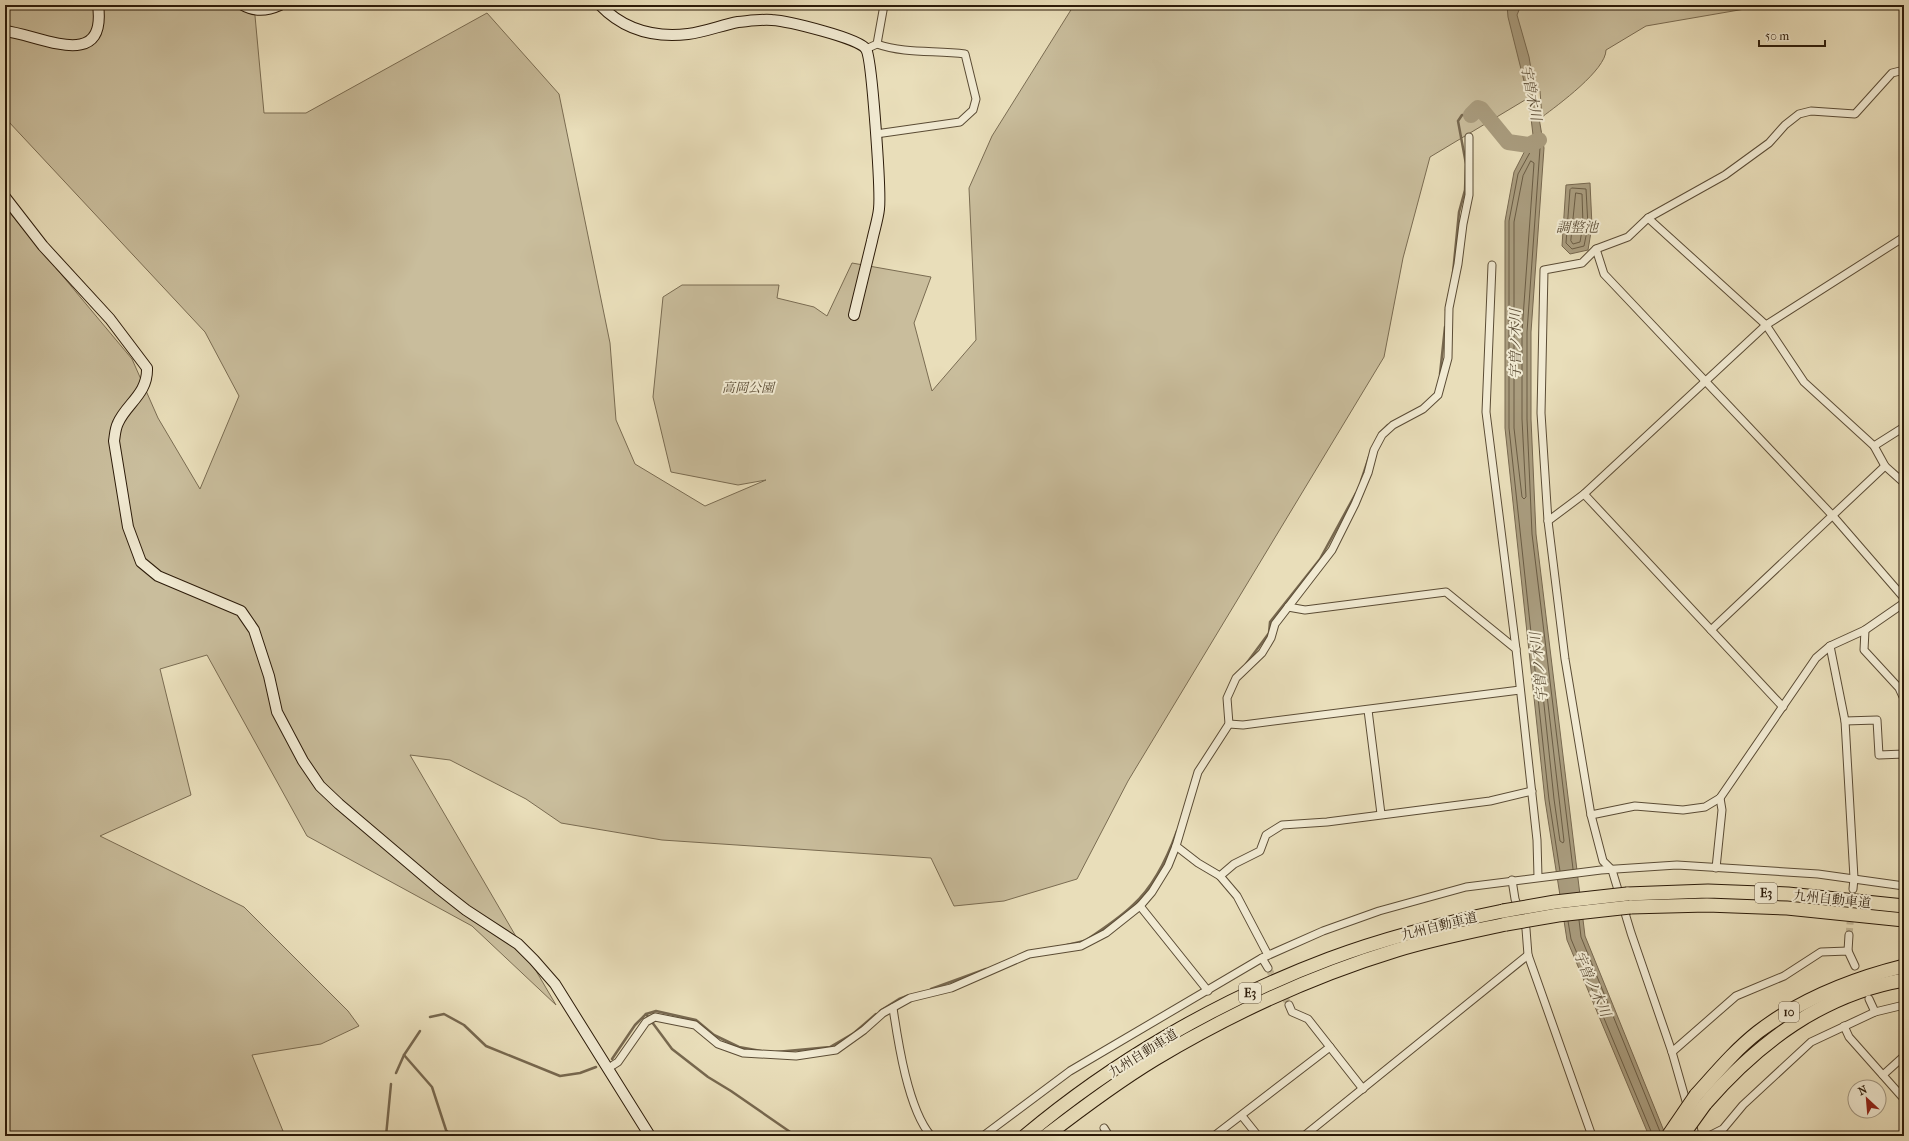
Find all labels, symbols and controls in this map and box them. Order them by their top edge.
scale bar [1759,22,1825,48]
text: 50 m [1765,29,1789,43]
water label: 宇曽木川 [1517,64,1545,124]
water label: 調整池 [1556,219,1600,236]
water label: 宇曽ノ木川 [1507,307,1524,379]
park label: 高岡公園 [722,380,776,395]
water label: 宇曽ノ木川 [1527,629,1551,703]
road number: E3 [1755,883,1777,903]
street label: 九州自動車道 [1792,887,1872,911]
street label: 九州自動車道 [1399,909,1479,943]
water label: 宇曽ノ木川 [1570,949,1615,1021]
road number: E3 [1239,983,1261,1003]
road number: 10 [1779,1002,1799,1022]
street label: 九州自動車道 [1106,1026,1180,1080]
north arrow [1847,1079,1887,1119]
text: N [1856,1083,1870,1098]

